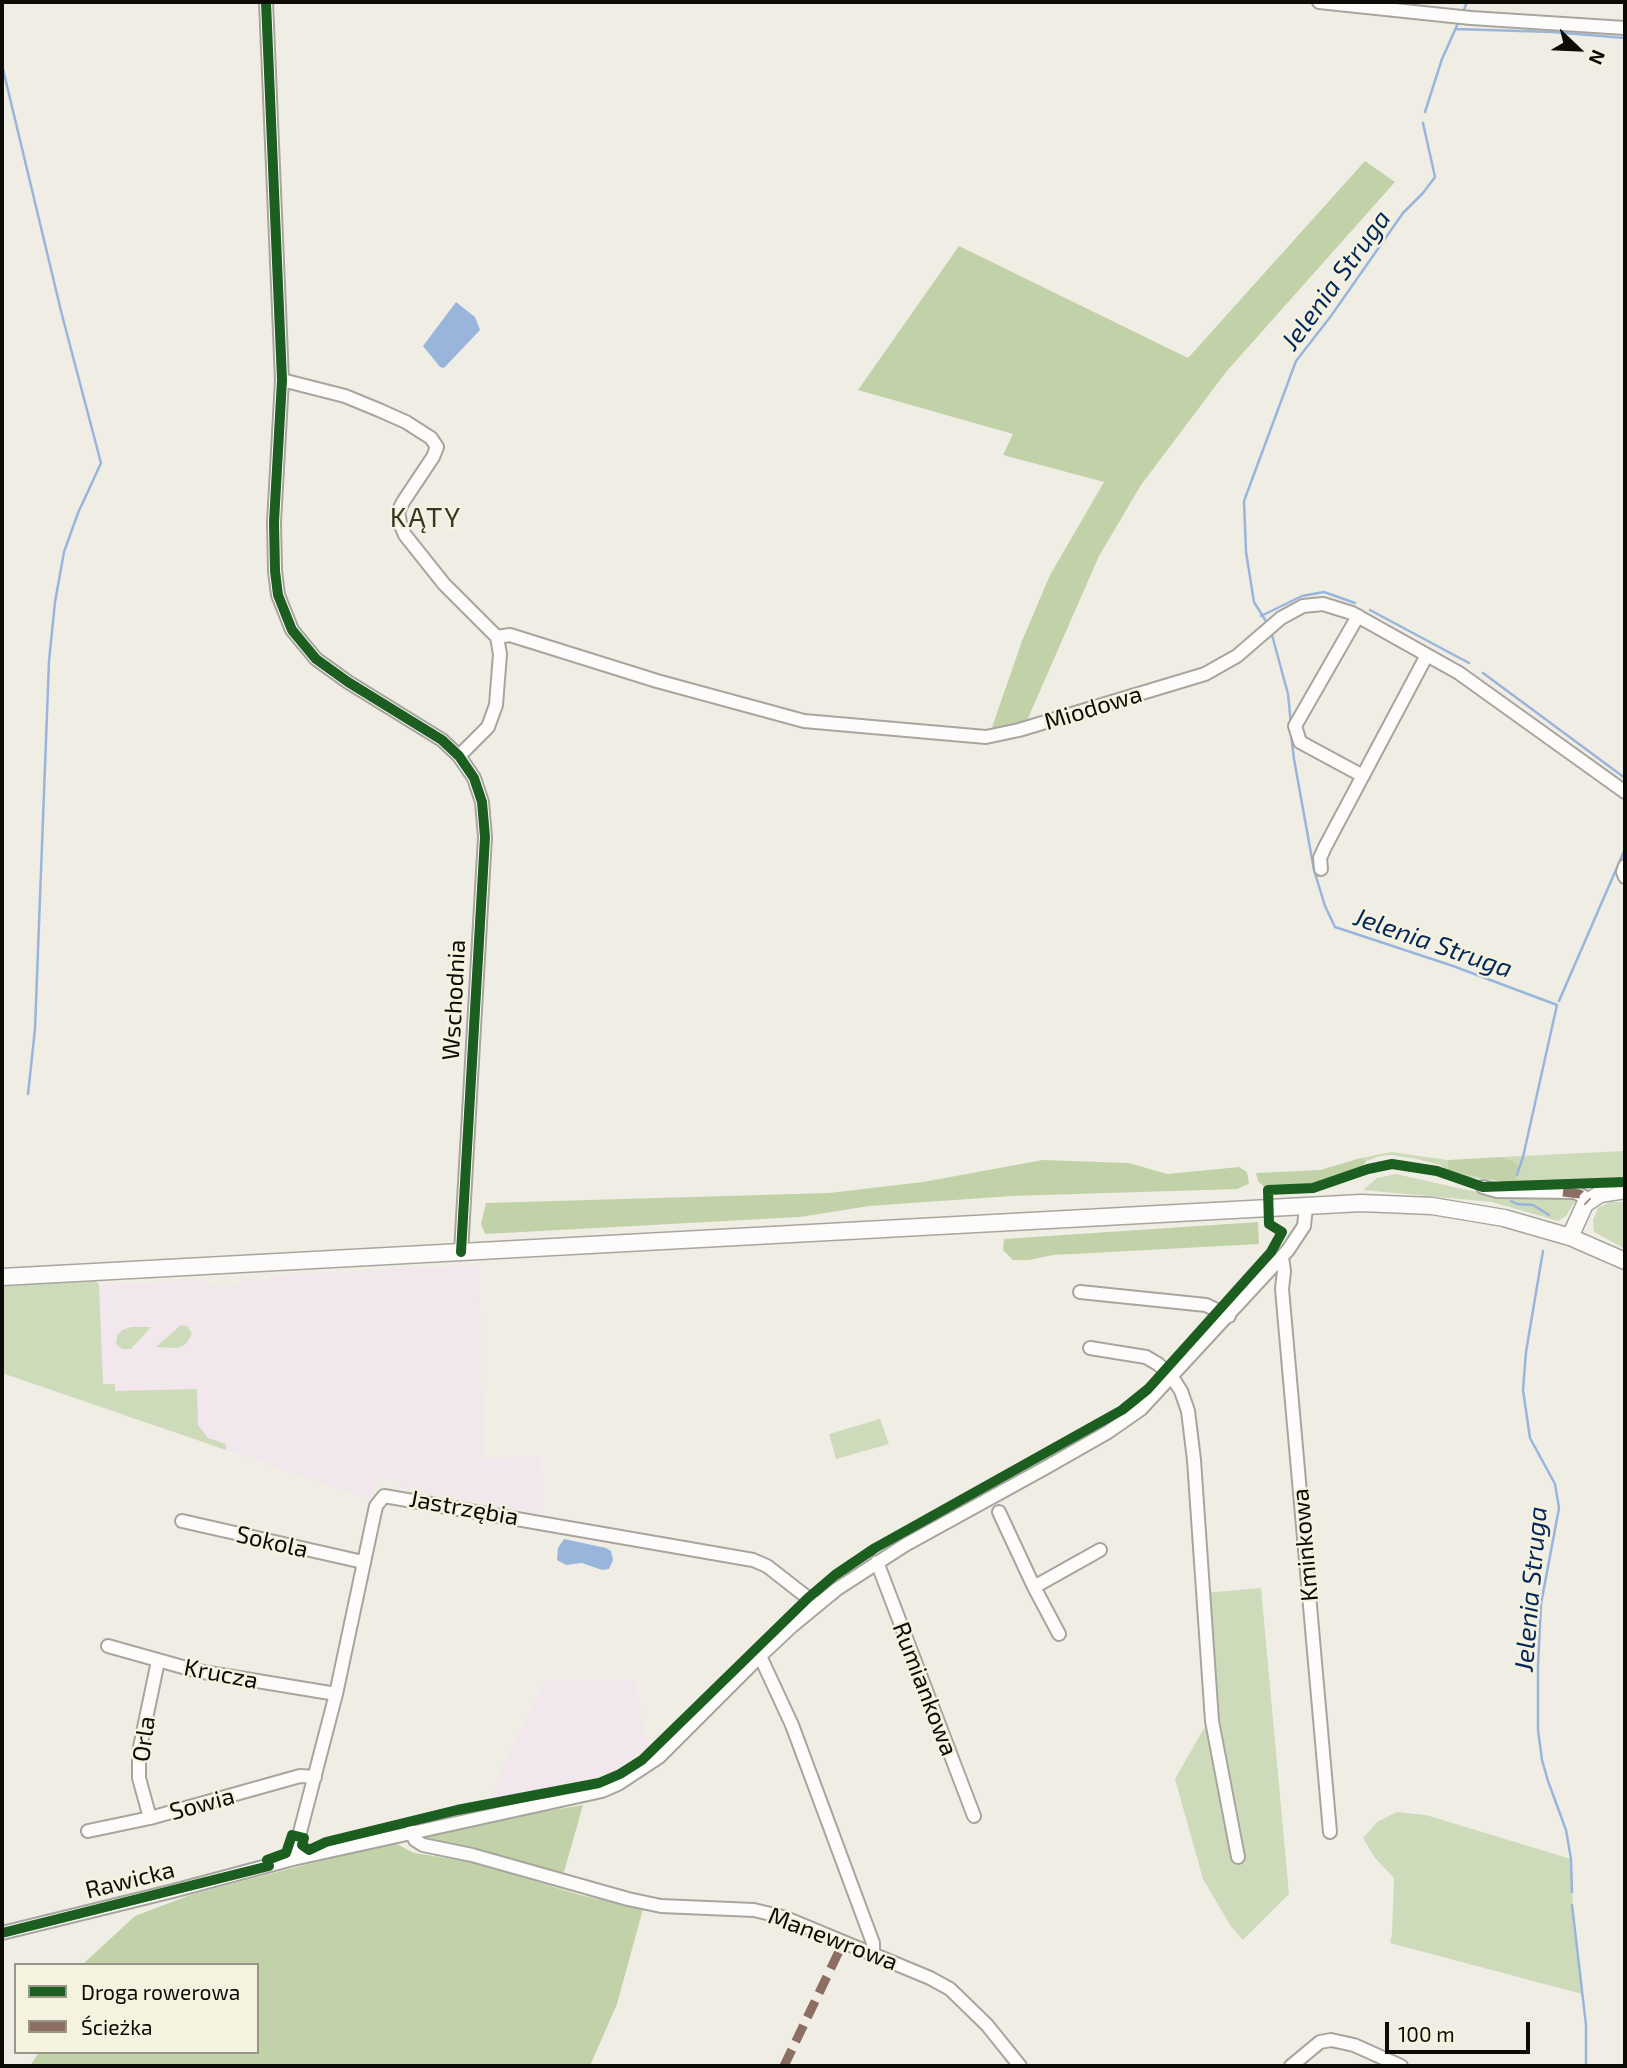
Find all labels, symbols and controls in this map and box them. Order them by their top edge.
north arrow [1543,14,1613,84]
text: N [1585,47,1611,68]
water label: Jelenia Struga [1275,204,1397,356]
district label: KĄTY [390,501,462,535]
street label: Miodowa [1041,679,1145,737]
water label: Jelenia Struga [1350,901,1516,985]
street label: Wschodnia [436,939,472,1061]
street label: Jastrzębia [407,1484,521,1532]
street label: Kminkowa [1286,1487,1324,1603]
water label: Jelenia Struga [1508,1505,1554,1673]
street label: Sokola [233,1520,311,1564]
street label: Rumiankowa [886,1618,964,1760]
street label: Krucza [182,1653,260,1695]
street label: Orla [127,1714,161,1764]
street label: Sowia [166,1782,238,1826]
street label: Rawicka [82,1855,178,1905]
street label: Manewrowa [764,1901,902,1977]
legend [14,1963,259,2054]
text: Droga rowerowa [81,1979,240,2004]
scale bar [1389,2008,1534,2052]
text: Ścieżka [81,2014,152,2039]
text: 100 m [1398,2021,1455,2046]

